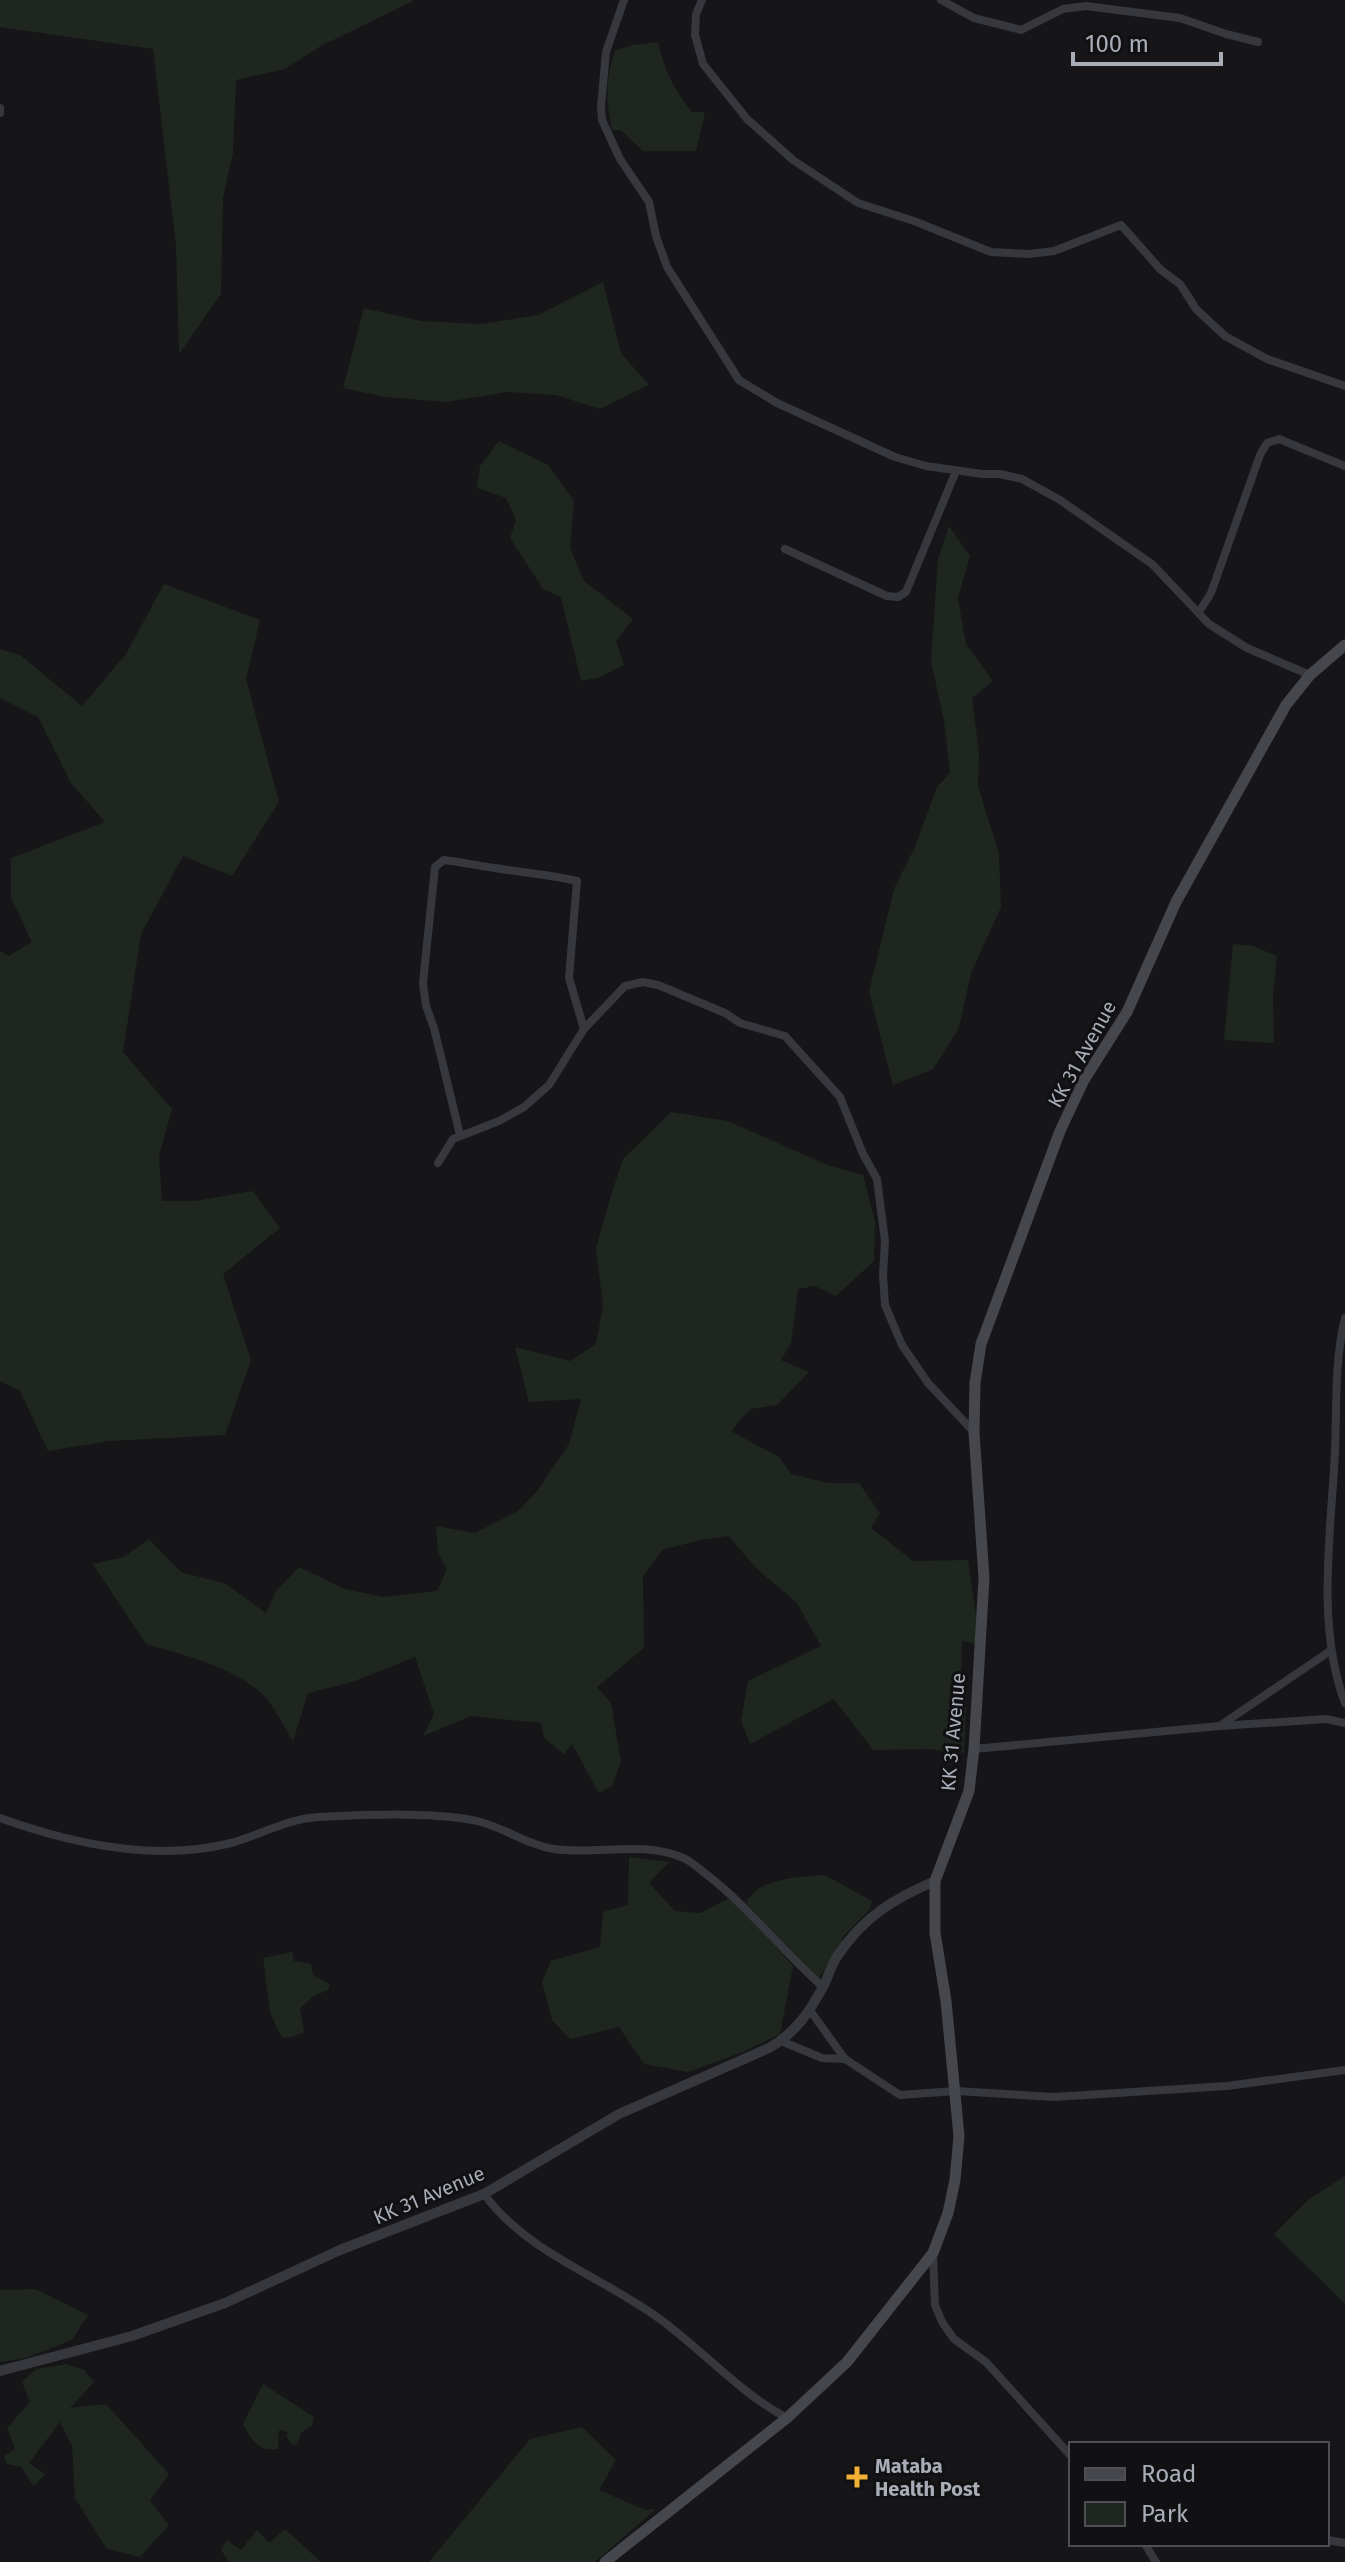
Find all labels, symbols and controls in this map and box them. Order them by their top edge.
scale bar [1073,16,1221,66]
text: 100 m [1085,30,1149,58]
street label: KK 31 Avenue [1043,996,1121,1112]
street label: KK 31 Avenue [936,1672,970,1792]
street label: KK 31 Avenue [370,2161,488,2229]
legend [1069,2442,1329,2546]
place label: Mataba Health Post [875,2454,981,2501]
text: Road [1141,2460,1196,2488]
marker: Mataba Health Post [846,2466,868,2488]
text: Park [1141,2500,1189,2528]

